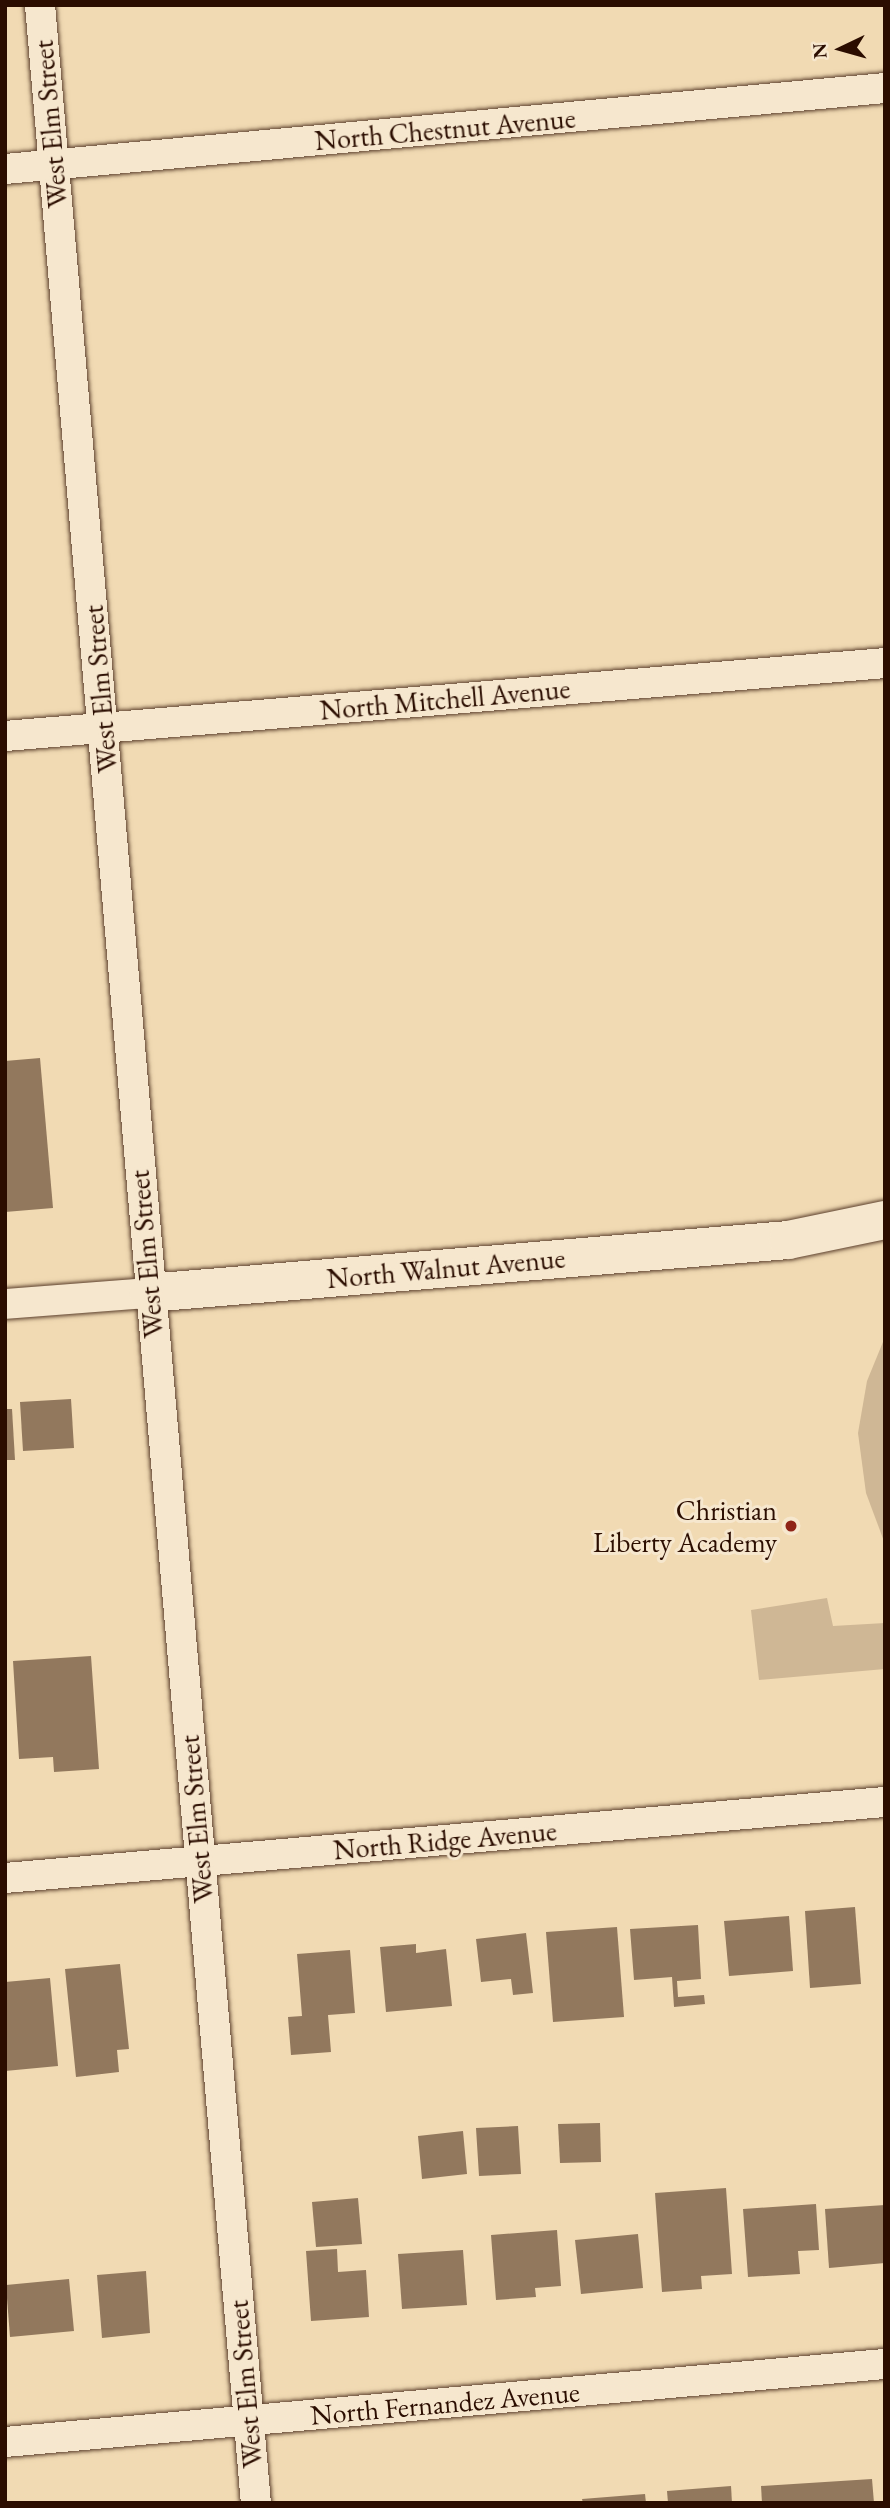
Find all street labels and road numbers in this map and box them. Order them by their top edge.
street label: West Elm Street [26,39,74,209]
street label: North Chestnut Avenue [313,101,577,157]
street label: West Elm Street [76,604,124,774]
street label: North Mitchell Avenue [318,671,572,727]
street label: West Elm Street [122,1169,170,1339]
street label: North Walnut Avenue [325,1241,567,1295]
street label: West Elm Street [172,1734,220,1904]
street label: North Ridge Avenue [332,1813,558,1867]
street label: West Elm Street [221,2299,269,2469]
street label: North Fernandez Avenue [309,2374,581,2432]

